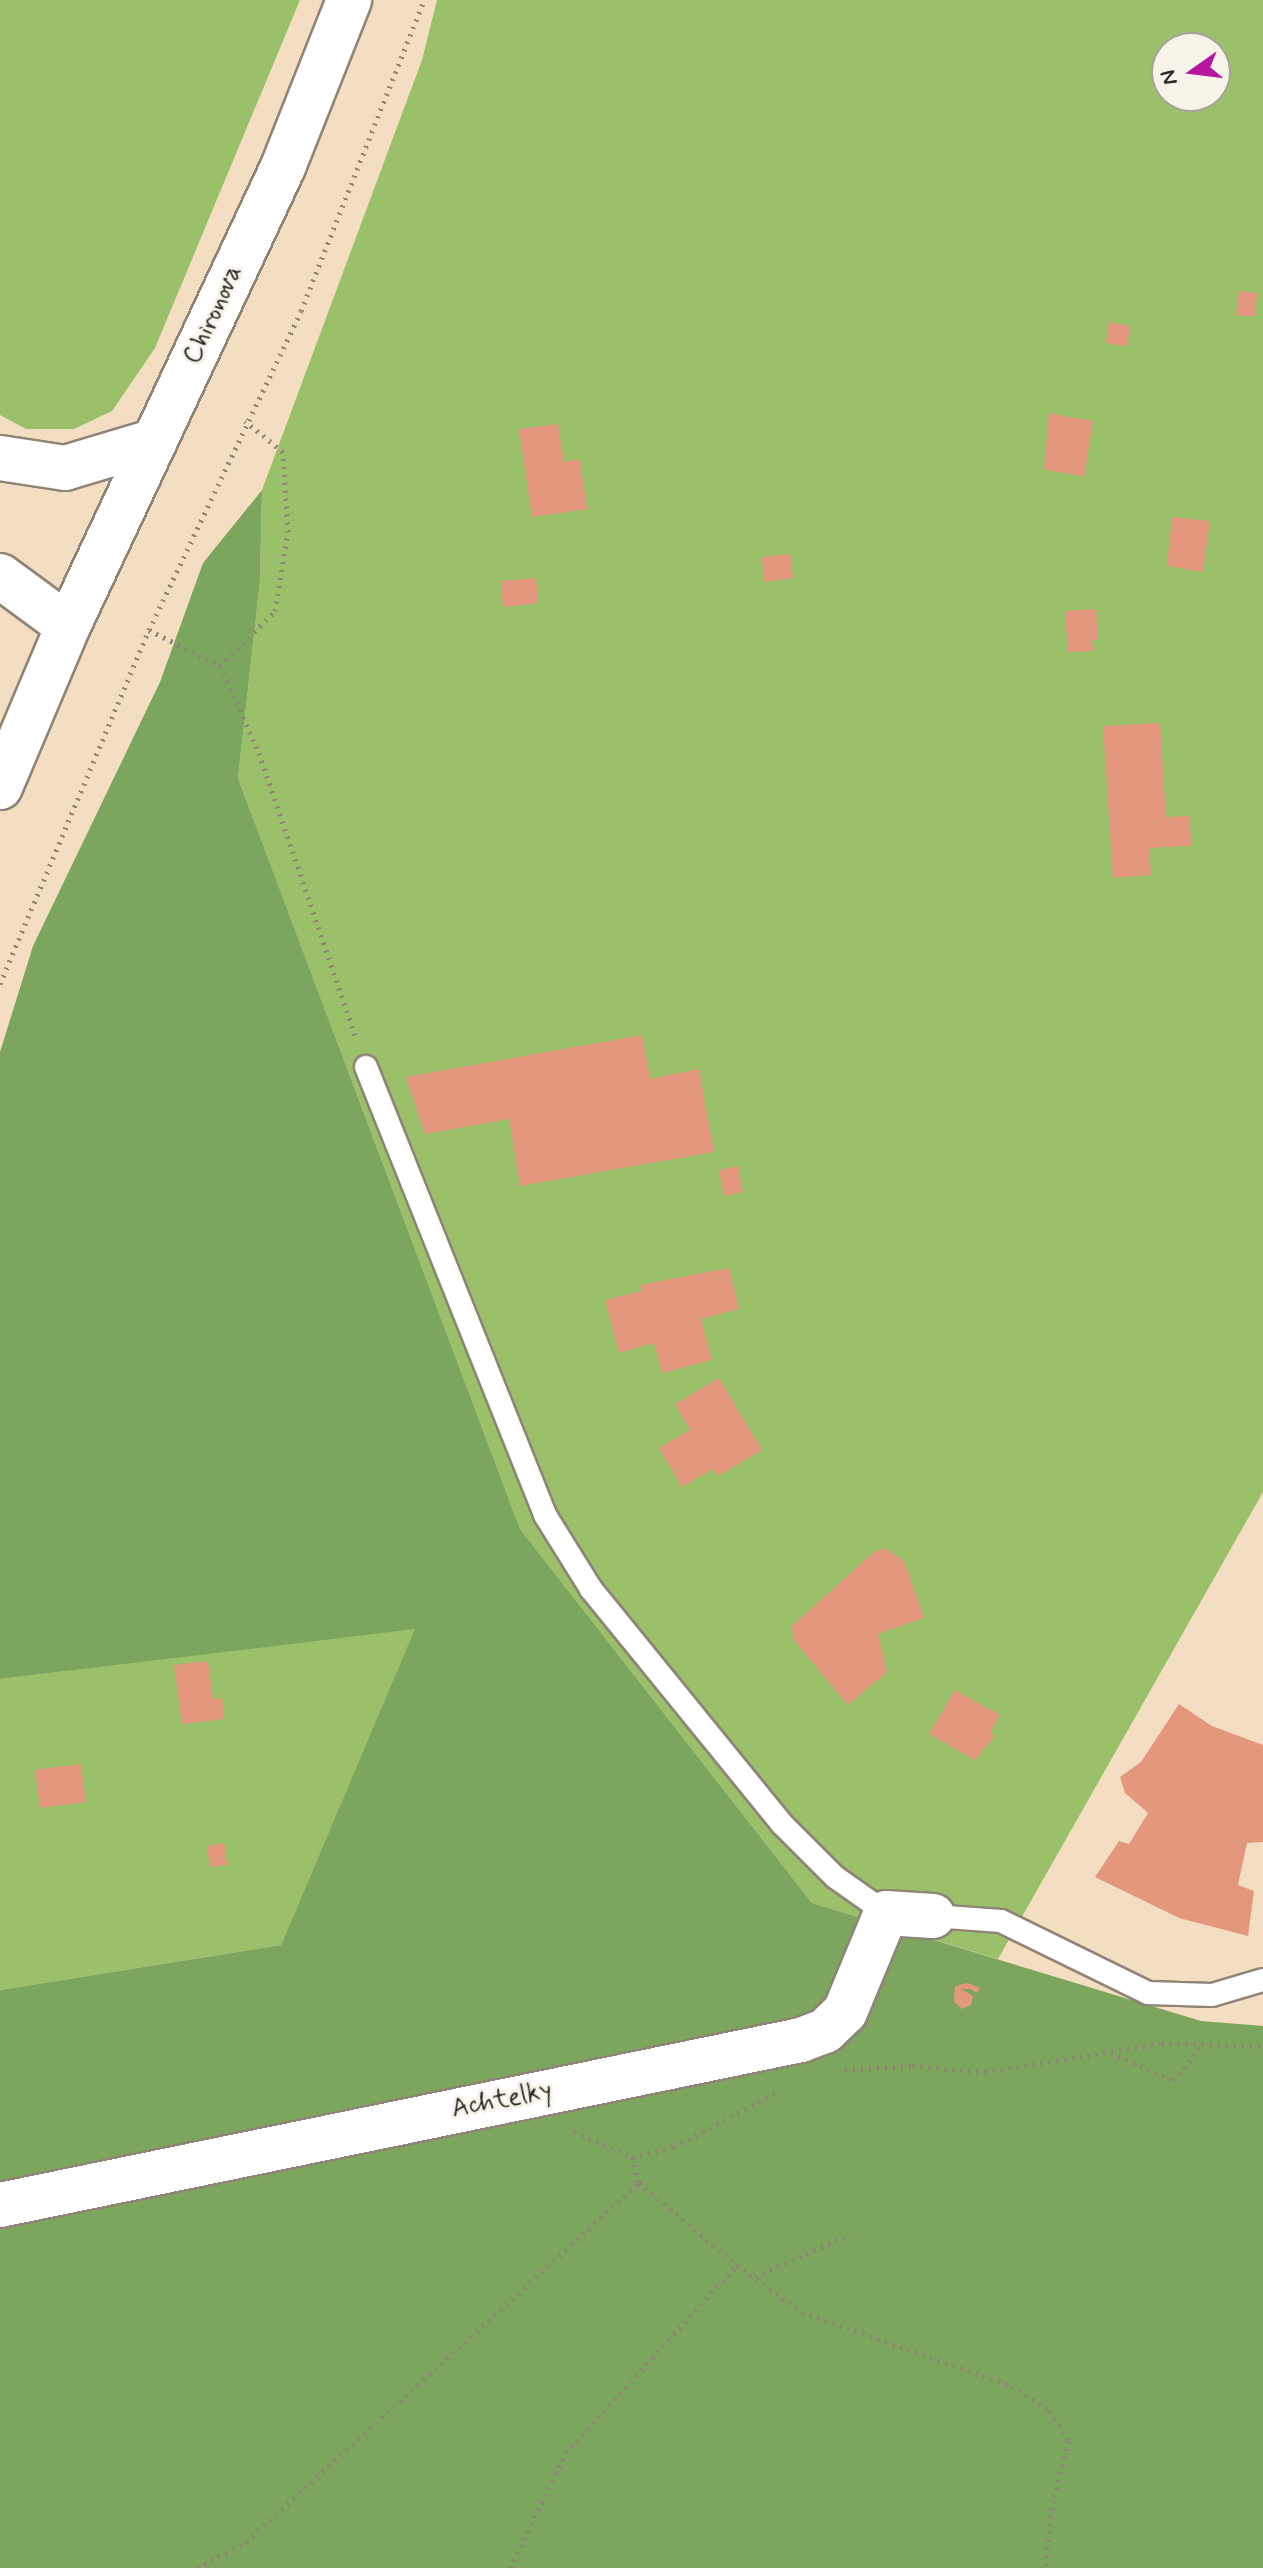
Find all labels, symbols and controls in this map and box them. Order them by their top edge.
north arrow [1151,32,1231,112]
text: N [1154,67,1185,88]
street label: Chironova [178,261,250,369]
street label: Achtelky [449,2076,555,2126]

